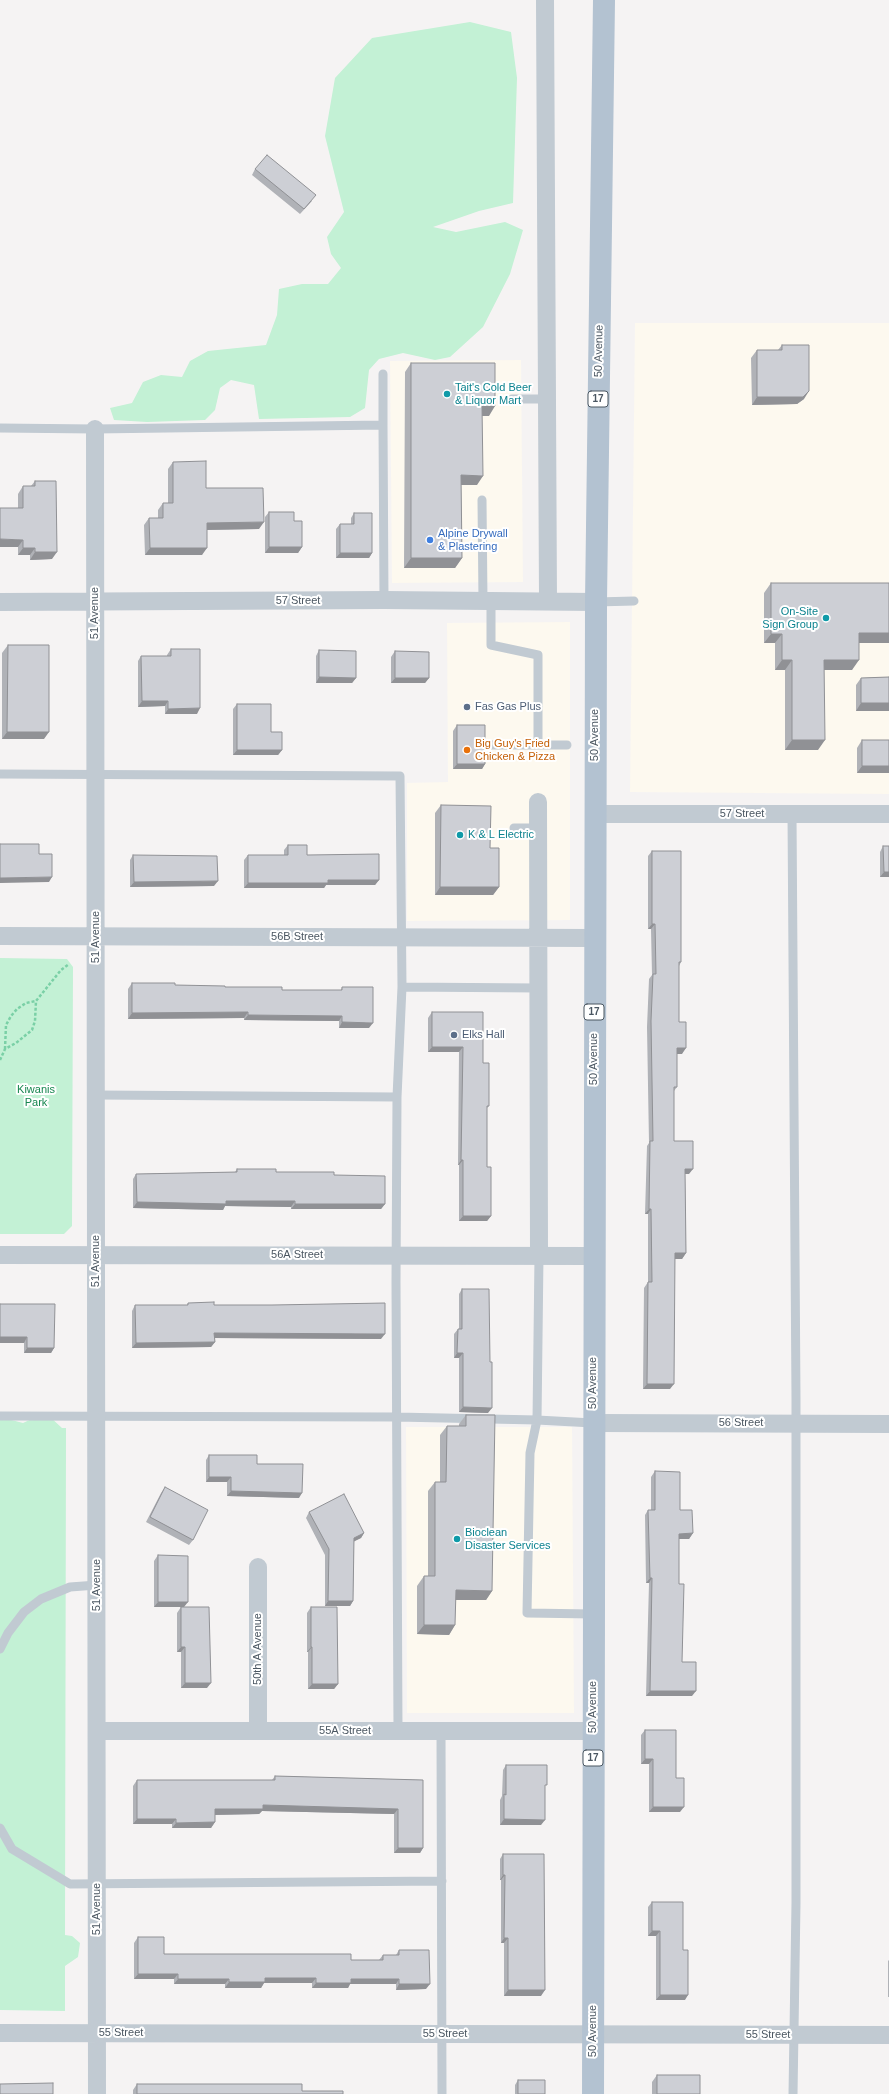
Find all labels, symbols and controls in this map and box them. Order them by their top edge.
street label: 50 Avenue [592,325,606,377]
place label: Tait's Cold Beer & Liquor Mart [455,381,532,407]
marker: Tait's Cold Beer & Liquor Mart [442,389,452,399]
road number: 17 [588,391,608,407]
place label: Alpine Drywall & Plastering [438,527,508,553]
marker: Alpine Drywall & Plastering [425,535,435,545]
street label: 51 Avenue [88,587,102,639]
street label: 57 Street [276,594,320,608]
place label: On-Site Sign Group [762,605,818,631]
marker: On-Site Sign Group [821,613,831,623]
place label: Fas Gas Plus [475,700,541,714]
marker: Fas Gas Plus [462,702,472,712]
street label: 50 Avenue [588,709,602,761]
place label: Big Guy's Fried Chicken & Pizza [475,737,555,763]
marker: Big Guy's Fried Chicken & Pizza [462,745,472,755]
street label: 57 Street [720,807,764,821]
place label: K & L Electric [468,828,534,842]
marker: K & L Electric [455,830,465,840]
street label: 51 Avenue [89,911,103,963]
street label: 56B Street [271,930,323,944]
road number: 17 [584,1004,604,1020]
place label: Elks Hall [462,1028,505,1042]
marker: Elks Hall [449,1030,459,1040]
street label: 50 Avenue [587,1033,601,1085]
park label: Kiwanis Park [17,1083,55,1109]
street label: 51 Avenue [89,1235,103,1287]
street label: 56A Street [271,1248,323,1262]
street label: 50 Avenue [586,1357,600,1409]
street label: 56 Street [719,1416,763,1430]
place label: Bioclean Disaster Services [465,1526,551,1552]
marker: Bioclean Disaster Services [452,1534,462,1544]
street label: 51 Avenue [90,1559,104,1611]
street label: 50th A Avenue [251,1613,265,1685]
street label: 50 Avenue [586,1681,600,1733]
street label: 55A Street [319,1724,371,1738]
road number: 17 [583,1750,603,1766]
street label: 51 Avenue [90,1883,104,1935]
street label: 50 Avenue [586,2005,600,2057]
street label: 55 Street [99,2026,143,2040]
street label: 55 Street [423,2027,467,2041]
street label: 55 Street [746,2028,790,2042]

